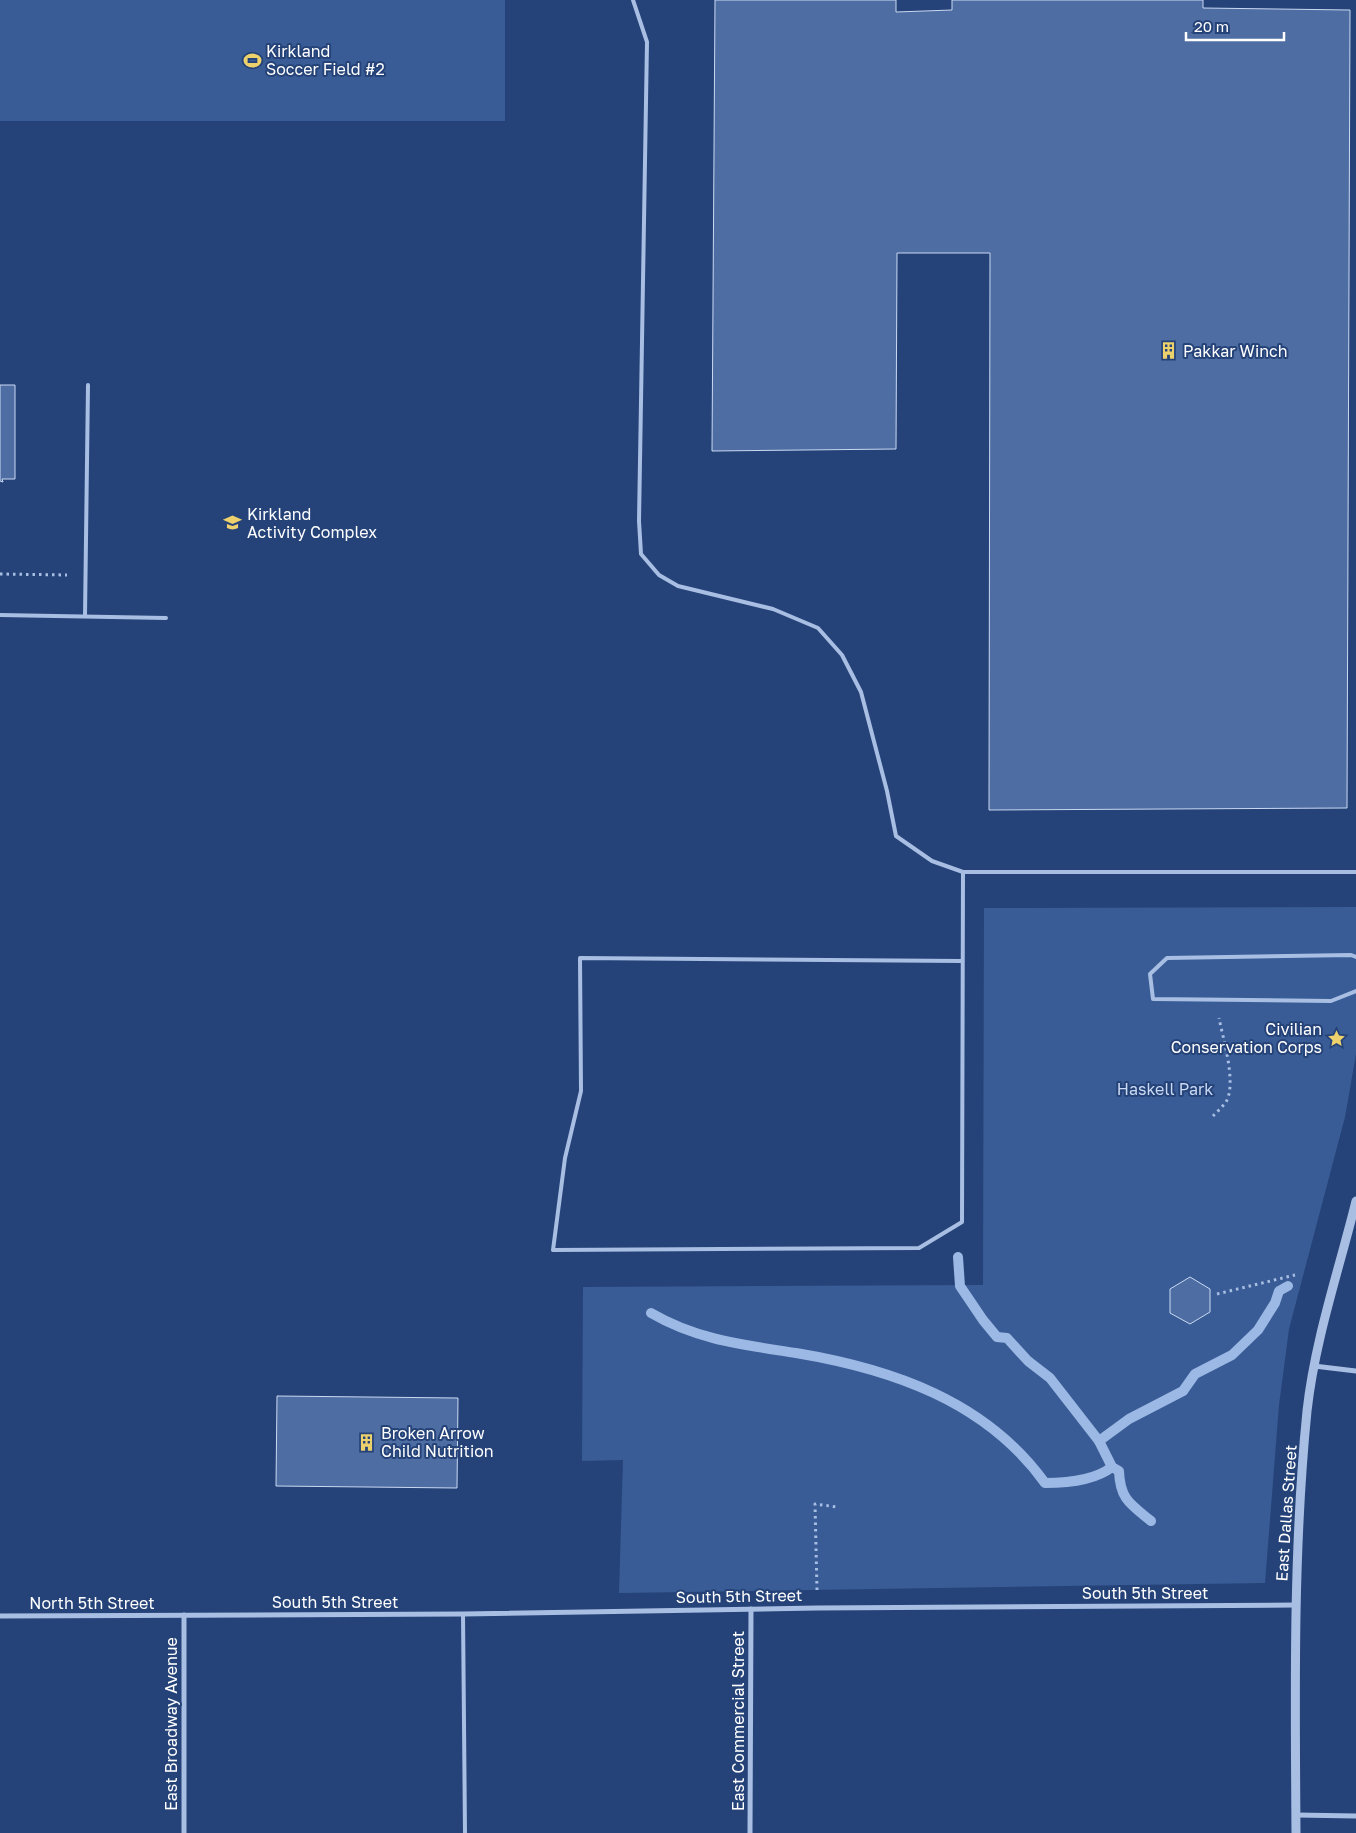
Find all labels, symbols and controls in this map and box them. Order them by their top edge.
scale bar [1186,10,1284,42]
text: 20 m [1194,17,1229,35]
place label: Kirkland Soccer Field #2 [266,41,385,79]
sports icon: Kirkland Soccer Field #2 [242,50,262,70]
building icon: Pakkar Winch [1159,341,1179,361]
place label: Pakkar Winch [1183,341,1288,361]
place label: Kirkland Activity Complex [247,504,377,542]
school or university icon: Kirkland Activity Complex [223,513,243,533]
place label: Civilian Conservation Corps [1171,1019,1322,1057]
place icon: Civilian Conservation Corps [1326,1028,1346,1048]
park label: Haskell Park [1117,1079,1213,1099]
place label: Broken Arrow Child Nutrition [381,1423,494,1461]
building icon: Broken Arrow Child Nutrition [357,1432,377,1452]
street label: East Dallas Street [1271,1444,1301,1582]
street label: South 5th Street [1082,1583,1208,1603]
street label: South 5th Street [676,1585,802,1607]
street label: South 5th Street [272,1592,398,1612]
street label: North 5th Street [29,1593,155,1613]
street label: East Commercial Street [728,1631,748,1811]
street label: East Broadway Avenue [161,1637,181,1811]

